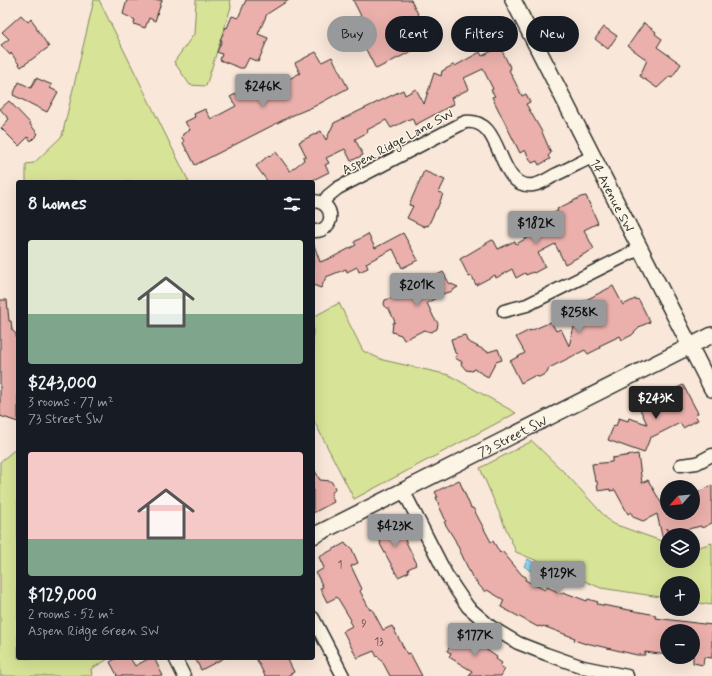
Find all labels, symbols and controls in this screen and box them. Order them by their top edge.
chip: Buy [327,16,377,52]
chip: Rent [385,16,443,52]
chip: Filters [451,16,518,52]
chip: New [526,16,579,52]
pin: $246K [235,74,291,108]
text: $246K [244,78,282,95]
street label: Aspen Ridge Lane SW [339,106,457,180]
street label: 14 Avenue SW [586,156,637,235]
text: 8 homes [28,193,87,215]
icon: filters [281,193,303,215]
pin: $182K [508,211,564,245]
text: $182K [517,215,555,232]
icon: home [130,266,202,338]
pin: $201K [389,273,445,307]
text: $201K [399,277,435,294]
pin: $258K [551,300,607,334]
text: $258K [560,304,598,321]
text: $243,000 [28,372,97,394]
pin: $243K [628,386,684,420]
text: $243K [638,390,674,407]
text: 3 rooms · 77 m² [28,394,114,411]
text: 73 Street SW [28,411,103,428]
street label: 73 Street SW [475,412,550,462]
icon: home [130,478,202,550]
north arrow [660,480,700,520]
map controls [660,480,700,664]
pin: $423K [367,514,423,548]
text: $423K [377,518,413,535]
button: layers [660,528,700,568]
house number: 1 [338,558,343,572]
pin: $129K [530,561,586,595]
text: $129K [540,565,576,582]
button: + [660,576,700,616]
text: $129,000 [28,584,97,606]
text: 2 rooms · 52 m² [28,606,114,623]
house number: 9 [361,617,367,631]
text: Aspen Ridge Green SW [28,623,159,640]
pin: $177K [447,623,503,657]
button: − [660,624,700,664]
text: $177K [457,627,493,644]
house number: 13 [374,635,384,649]

